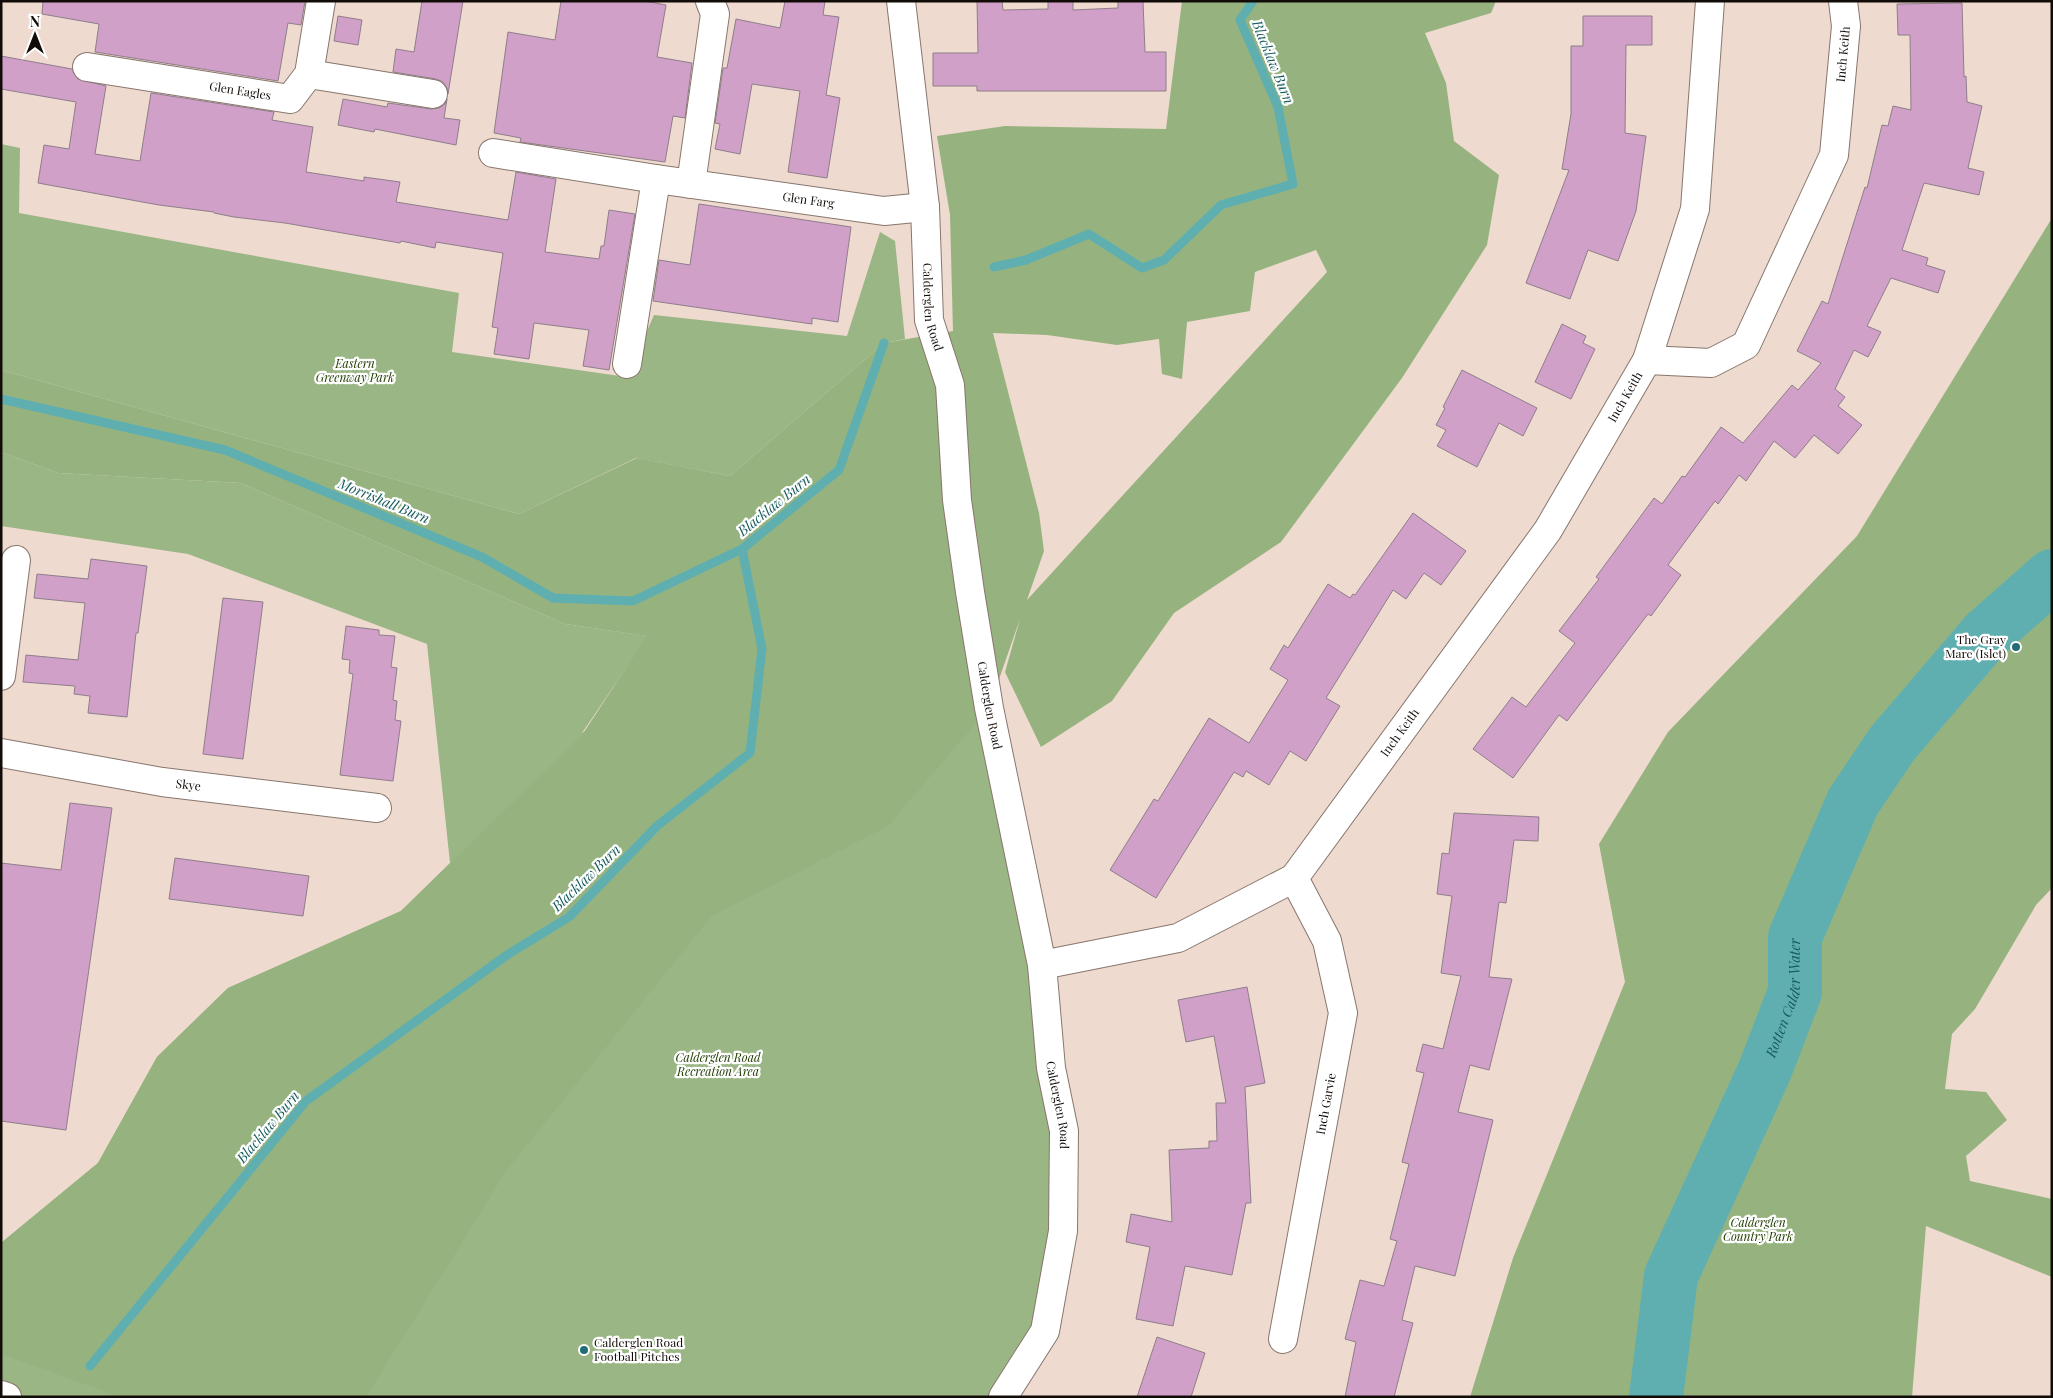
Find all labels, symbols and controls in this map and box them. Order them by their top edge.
north arrow [10,10,60,60]
text: N [30,12,40,31]
water label: Blacklaw Burn [1248,16,1299,106]
street label: Inch Keith [1832,26,1853,83]
street label: Glen Eagles [208,77,272,103]
street label: Glen Farg [782,188,836,211]
street label: Calderglen Road [920,263,947,353]
park label: Eastern Greenway Park [316,355,394,385]
street label: Inch Keith [1604,368,1646,425]
water label: Blacklaw Burn [733,469,814,540]
water label: Morrishall Burn [335,473,433,527]
place label: The Gray Mare (Islet) [1945,631,2006,661]
marker: The Gray Mare (Islet) [2010,641,2022,653]
street label: Calderglen Road [974,660,1006,751]
street label: Inch Keith [1376,705,1422,760]
street label: Skye [175,775,202,794]
water label: Blacklaw Burn [546,840,624,916]
water label: Rotten Calder Water [1760,937,1804,1061]
park label: Calderglen Road Recreation Area [676,1049,761,1079]
street label: Calderglen Road [1043,1060,1073,1149]
street label: Inch Garvie [1312,1072,1339,1136]
water label: Blacklaw Burn [231,1087,303,1167]
park label: Calderglen Country Park [1723,1214,1793,1244]
place label: Calderglen Road Football Pitches [594,1334,683,1364]
marker: Calderglen Road Football Pitches [578,1344,590,1356]

